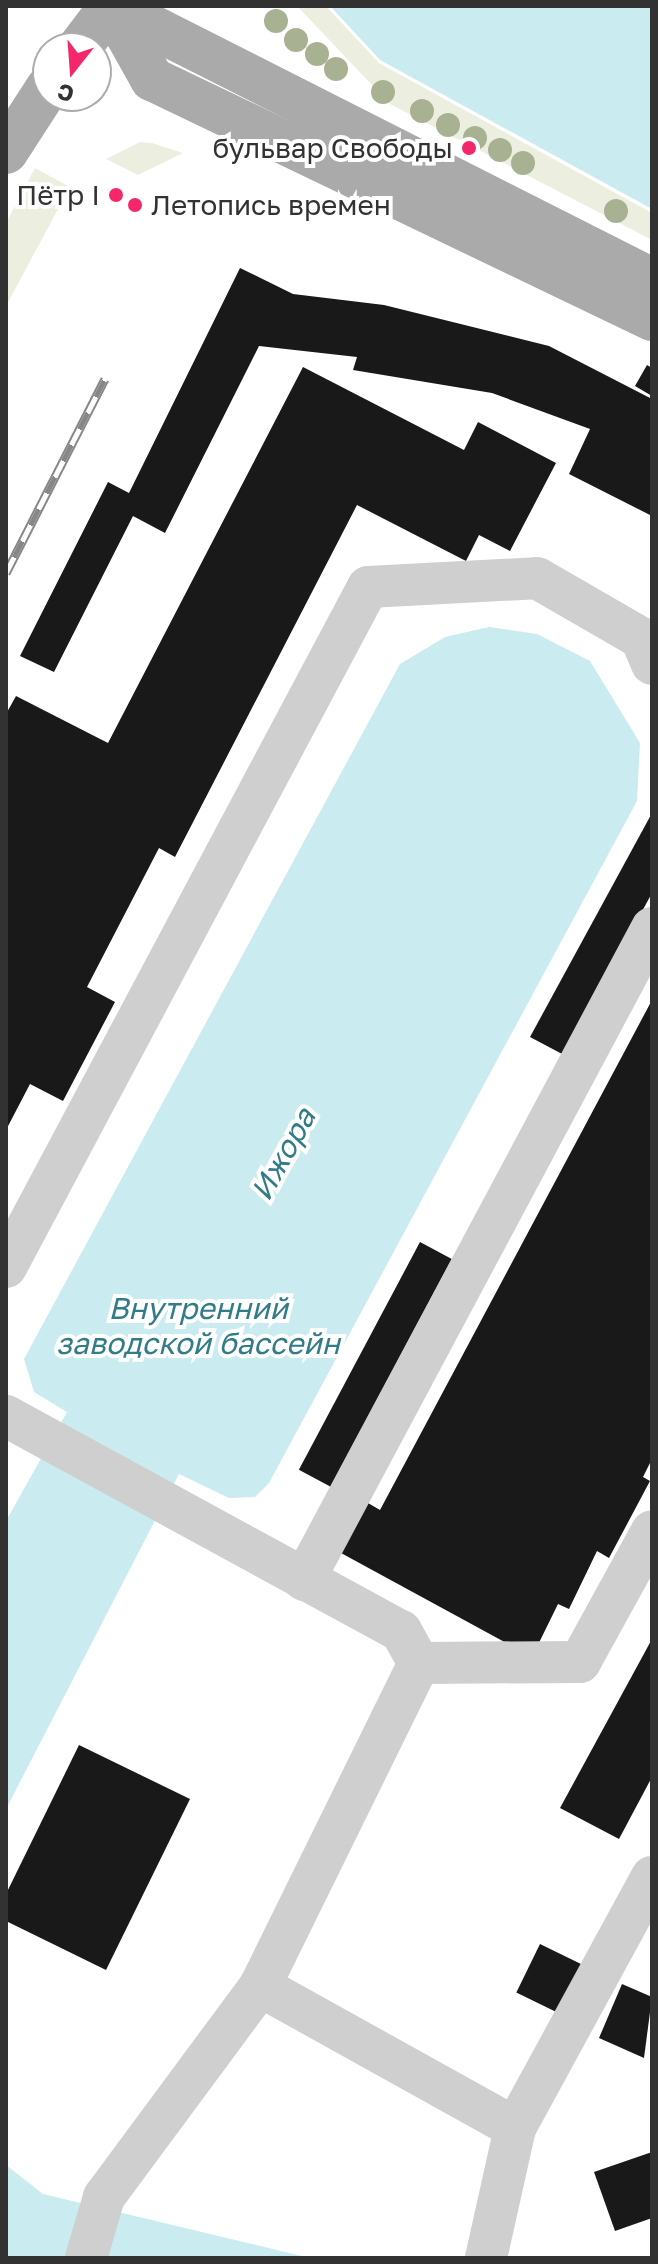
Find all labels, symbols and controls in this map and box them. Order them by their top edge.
north arrow [32,32,112,112]
text: С [54,78,77,109]
place label: бульвар Свободы [213,131,453,165]
marker: бульвар Свободы [460,139,478,157]
place label: Пётр I [16,178,100,212]
marker: Пётр I [107,186,125,204]
place label: Летопись времен [151,188,391,222]
marker: Летопись времен [126,196,144,214]
water label: Ижора [243,1102,323,1206]
water label: Внутренний заводской бассейн [56,1290,340,1360]

